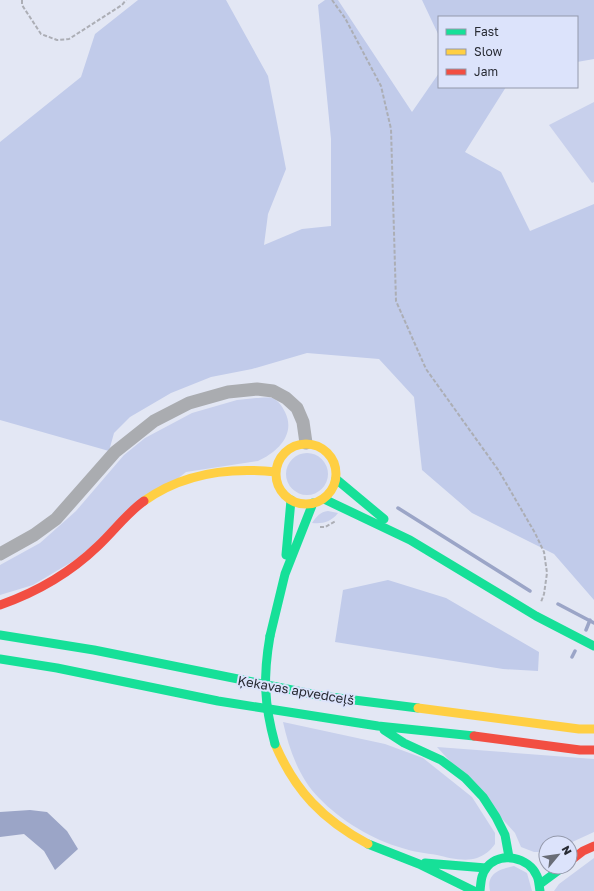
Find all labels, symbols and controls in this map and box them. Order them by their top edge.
legend [438,16,578,88]
text: Fast [474,24,499,39]
text: Slow [474,44,502,59]
text: Jam [474,64,498,79]
street label: Ķekavas apvedceļš [236,672,356,708]
north arrow [538,835,578,875]
text: N [559,843,575,857]

